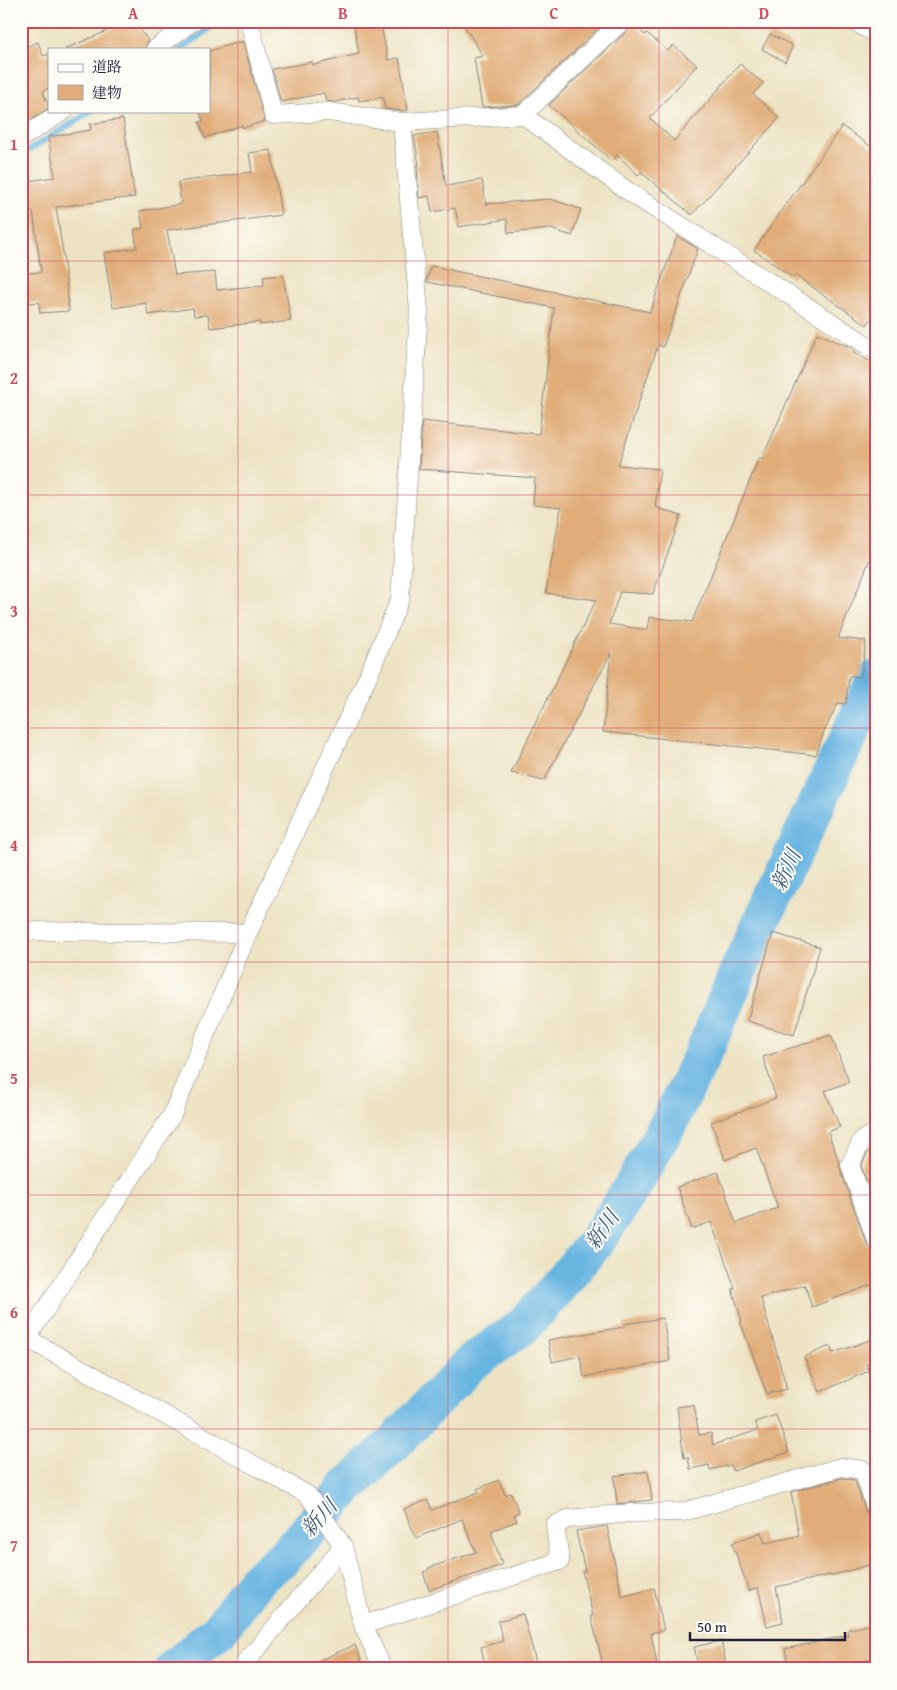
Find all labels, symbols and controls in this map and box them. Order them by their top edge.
text: A [128,1,139,25]
text: B [338,1,348,25]
text: C [549,1,559,25]
text: D [759,1,769,25]
legend [48,48,210,112]
text: 道路 [92,56,122,77]
text: 建物 [92,82,122,103]
text: 1 [10,132,18,156]
text: 2 [10,366,18,390]
text: 3 [10,599,18,623]
text: 4 [10,833,18,857]
water label: 新川 [763,842,809,895]
text: 5 [10,1066,18,1090]
water label: 新川 [577,1202,627,1256]
text: 6 [10,1300,18,1324]
water label: 新川 [293,1490,346,1544]
text: 7 [10,1533,18,1557]
scale bar [690,1610,844,1642]
text: 50 m [697,1616,728,1637]

